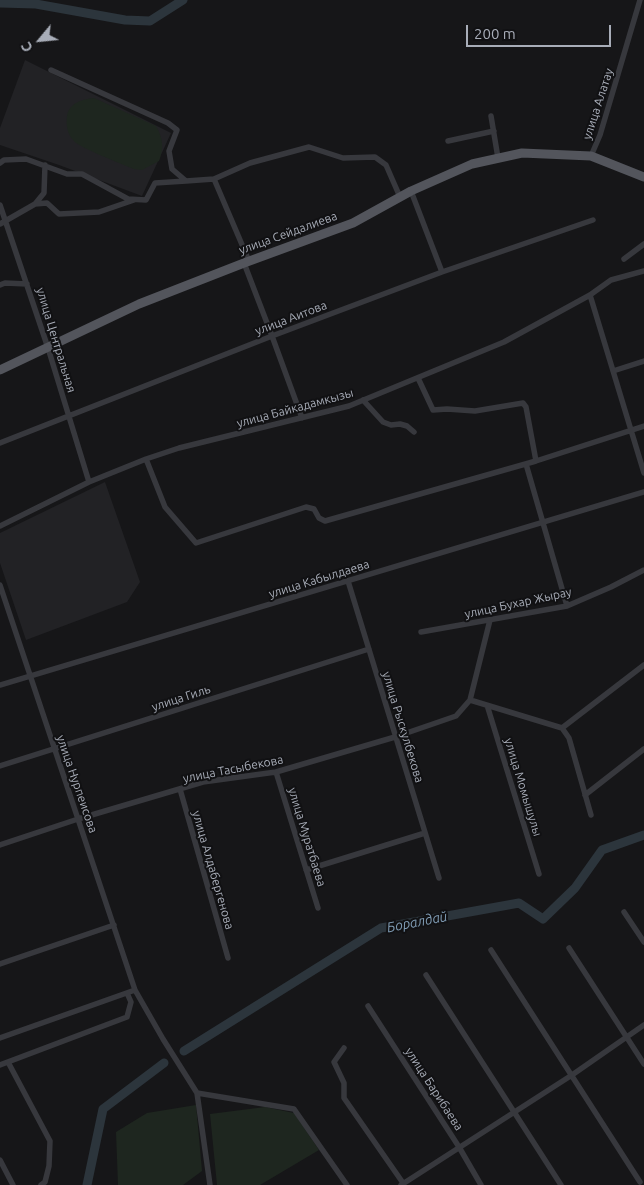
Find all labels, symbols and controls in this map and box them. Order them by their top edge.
north arrow [15,15,65,65]
scale bar [469,15,614,47]
text: 200 m [474,25,516,42]
text: С [18,39,36,55]
street label: улица Алатау [580,67,616,141]
street label: улица Сейдалиева [237,209,339,257]
street label: улица Центральная [33,286,79,394]
street label: улица Аитова [253,298,329,338]
street label: улица Байкадамкызы [235,385,355,431]
street label: улица Кабылдаева [267,557,371,601]
street label: улица Бухар Жырау [463,585,573,621]
street label: улица Рыскулбекова [379,670,427,784]
street label: улица Гиль [150,682,212,714]
street label: улица Нурпеисова [53,733,101,835]
street label: улица Момышулы [501,736,545,838]
street label: улица Тасыбекова [182,752,284,786]
street label: улица Муратбаева [285,786,329,888]
street label: улица Алдабергенова [189,809,237,931]
water label: Боралдай [385,908,449,936]
street label: улица Барибаева [402,1045,466,1133]

